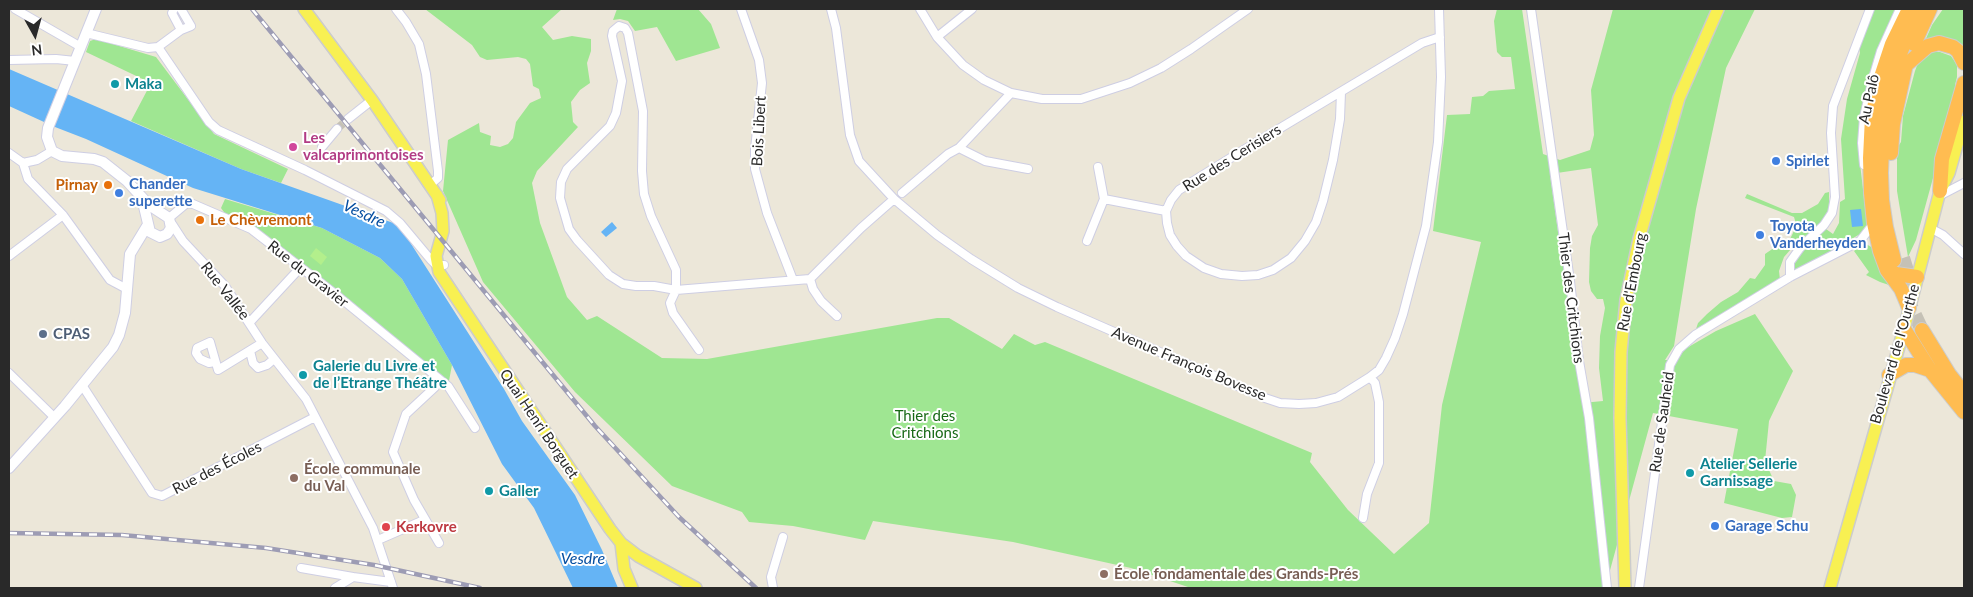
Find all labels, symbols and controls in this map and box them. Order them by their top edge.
north arrow [10,10,60,60]
text: N [31,41,43,59]
street label: Au Palô [1855,72,1883,126]
place label: Maka [125,75,162,93]
marker: Maka [109,78,121,90]
street label: Bois Libert [748,95,770,167]
street label: Rue des Cerisiers [1179,121,1285,195]
place label: Les valcaprimontoises [303,129,424,164]
marker: Les valcaprimontoises [287,141,299,153]
place label: Spirlet [1786,152,1829,170]
marker: Spirlet [1770,155,1782,167]
place label: Chander superette [129,175,192,210]
place label: Pirnay [56,176,98,194]
marker: Pirnay [102,179,114,191]
marker: Chander superette [113,187,125,199]
water label: Vesdre [340,196,388,232]
place label: Le Chèvremont [210,211,312,229]
marker: Le Chèvremont [194,214,206,226]
place label: Toyota Vanderheyden [1770,217,1866,252]
marker: Toyota Vanderheyden [1754,229,1766,241]
street label: Rue d'Embourg [1614,231,1650,333]
street label: Thier des Critchions [1554,232,1588,364]
street label: Rue du Gravier [264,237,352,311]
street label: Rue Vallée [197,258,253,324]
street label: Boulevard de l'Ourthe [1866,282,1924,426]
street label: Avenue François Bovesse [1109,323,1269,405]
place label: CPAS [53,325,90,343]
marker: CPAS [37,328,49,340]
place label: Galerie du Livre et de l’Etrange Théâtre [313,357,447,392]
street label: Quai Henri Borguet [496,366,582,482]
marker: Galerie du Livre et de l’Etrange Théâtre [297,369,309,381]
street label: Rue de Sauheid [1646,370,1678,474]
park label: Thier des Critchions [892,407,958,442]
street label: Rue des Écoles [169,438,265,498]
place label: Atelier Sellerie Garnissage [1700,455,1797,490]
place label: École communale du Val [304,460,421,495]
marker: Atelier Sellerie Garnissage [1684,467,1696,479]
marker: École communale du Val [288,472,300,484]
place label: Galler [499,482,539,500]
marker: Galler [483,485,495,497]
place label: Garage Schu [1725,517,1808,535]
place label: Kerkovre [396,518,457,536]
marker: Garage Schu [1709,520,1721,532]
marker: Kerkovre [380,521,392,533]
water label: Vesdre [561,549,605,569]
place label: École fondamentale des Grands-Prés [1114,565,1358,583]
marker: École fondamentale des Grands-Prés [1098,568,1110,580]

